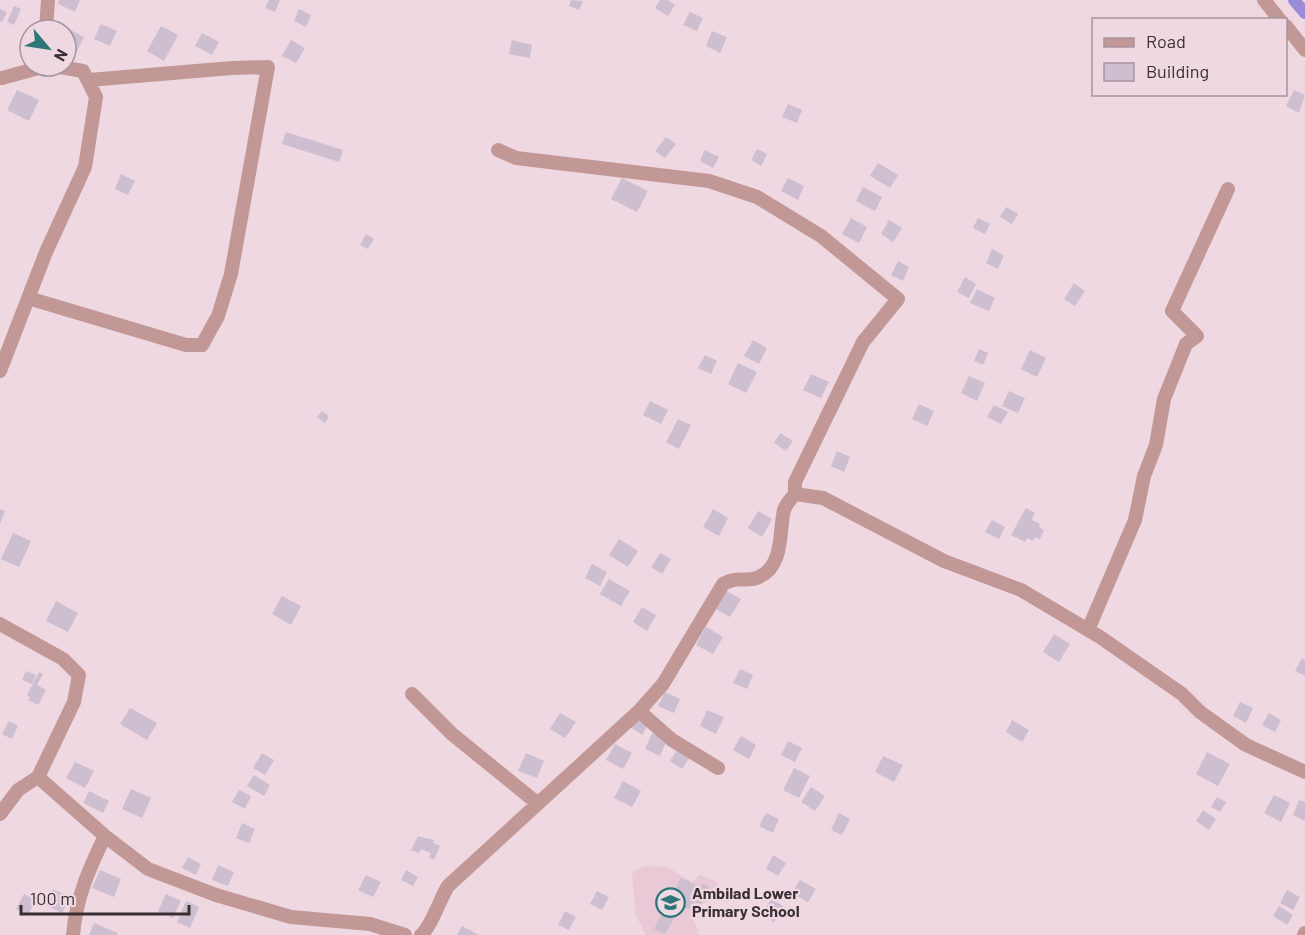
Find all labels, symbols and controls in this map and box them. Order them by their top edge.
north arrow [18,18,78,78]
legend [1092,18,1287,96]
text: Road [1146,30,1186,52]
text: N [51,46,72,65]
text: Building [1146,60,1209,82]
scale bar [21,878,189,916]
place label: Ambilad Lower Primary School [692,883,800,920]
school or university icon: Ambilad Lower Primary School [655,886,687,918]
text: 100 m [30,887,75,909]

